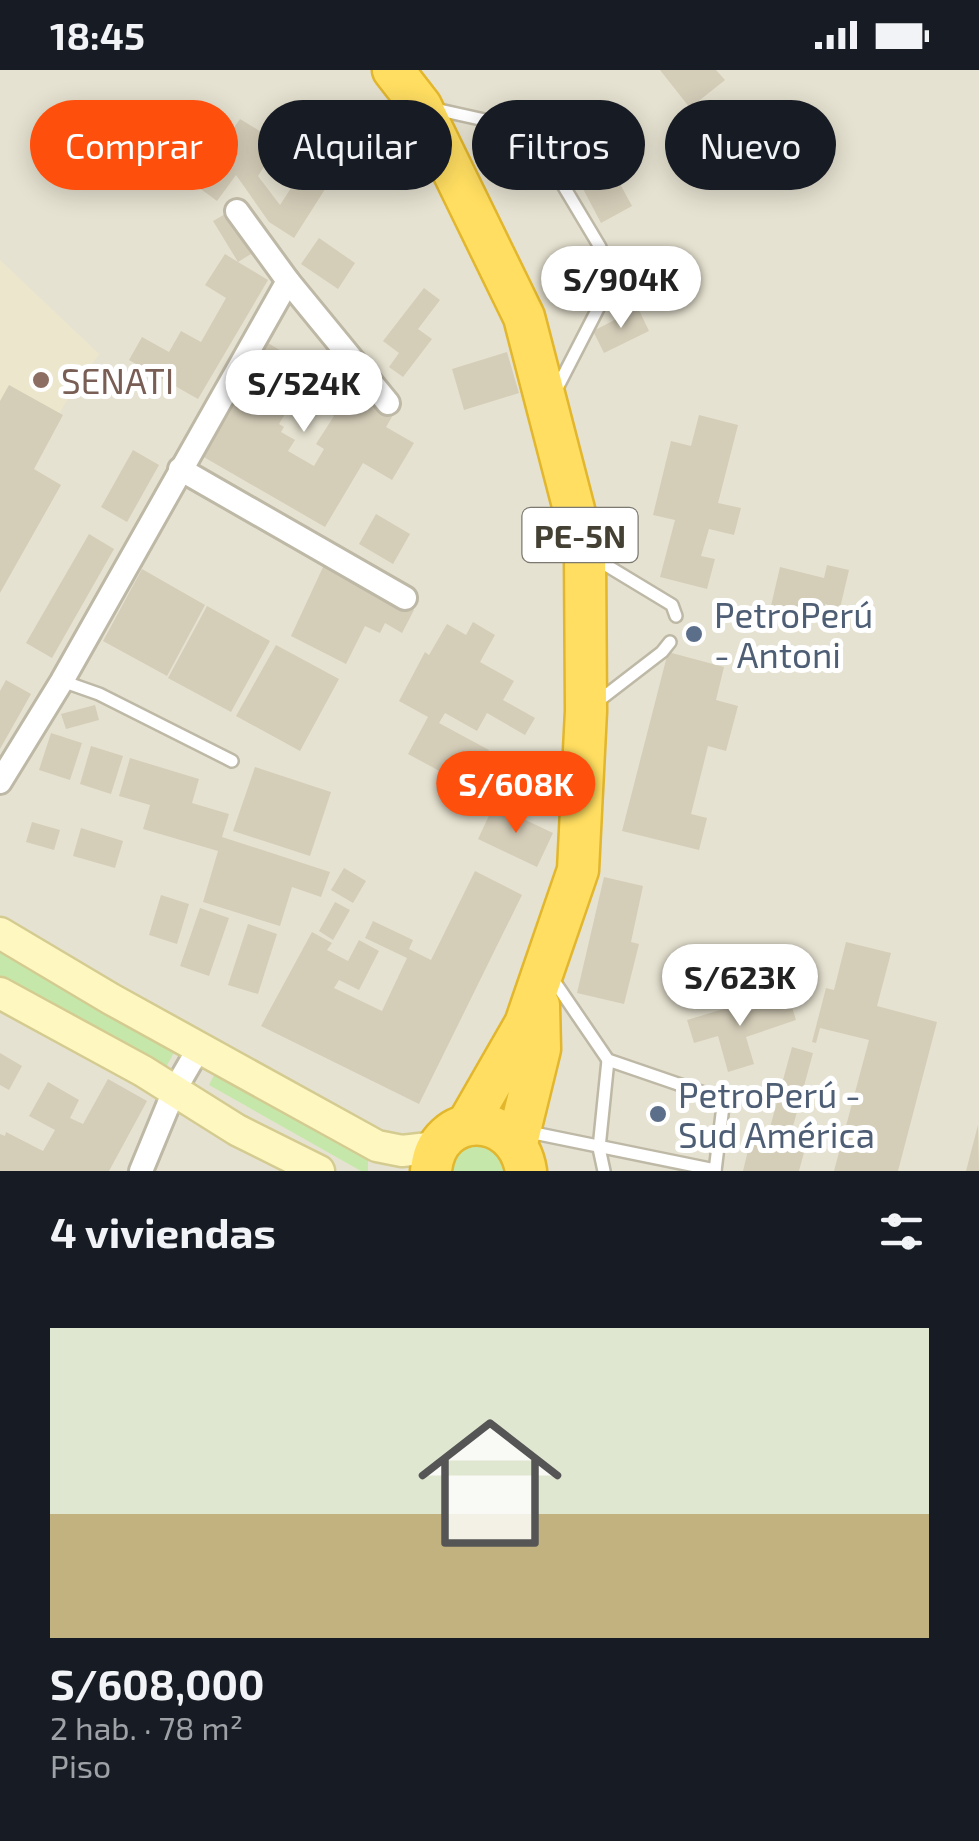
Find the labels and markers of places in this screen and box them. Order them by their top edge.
pin: S/904K [540,246,702,331]
pin: S/524K [223,350,385,435]
place label: SENATI [61,359,174,401]
marker: SENATI [30,369,52,391]
place label: PetroPerú - Antoni [714,593,873,675]
marker: PetroPerú - Antoni [683,623,705,645]
pin: S/608K [435,751,597,836]
pin: S/623K [659,944,821,1029]
place label: PetroPerú - Sud América [678,1073,875,1155]
marker: PetroPerú - Sud América [647,1103,669,1125]

